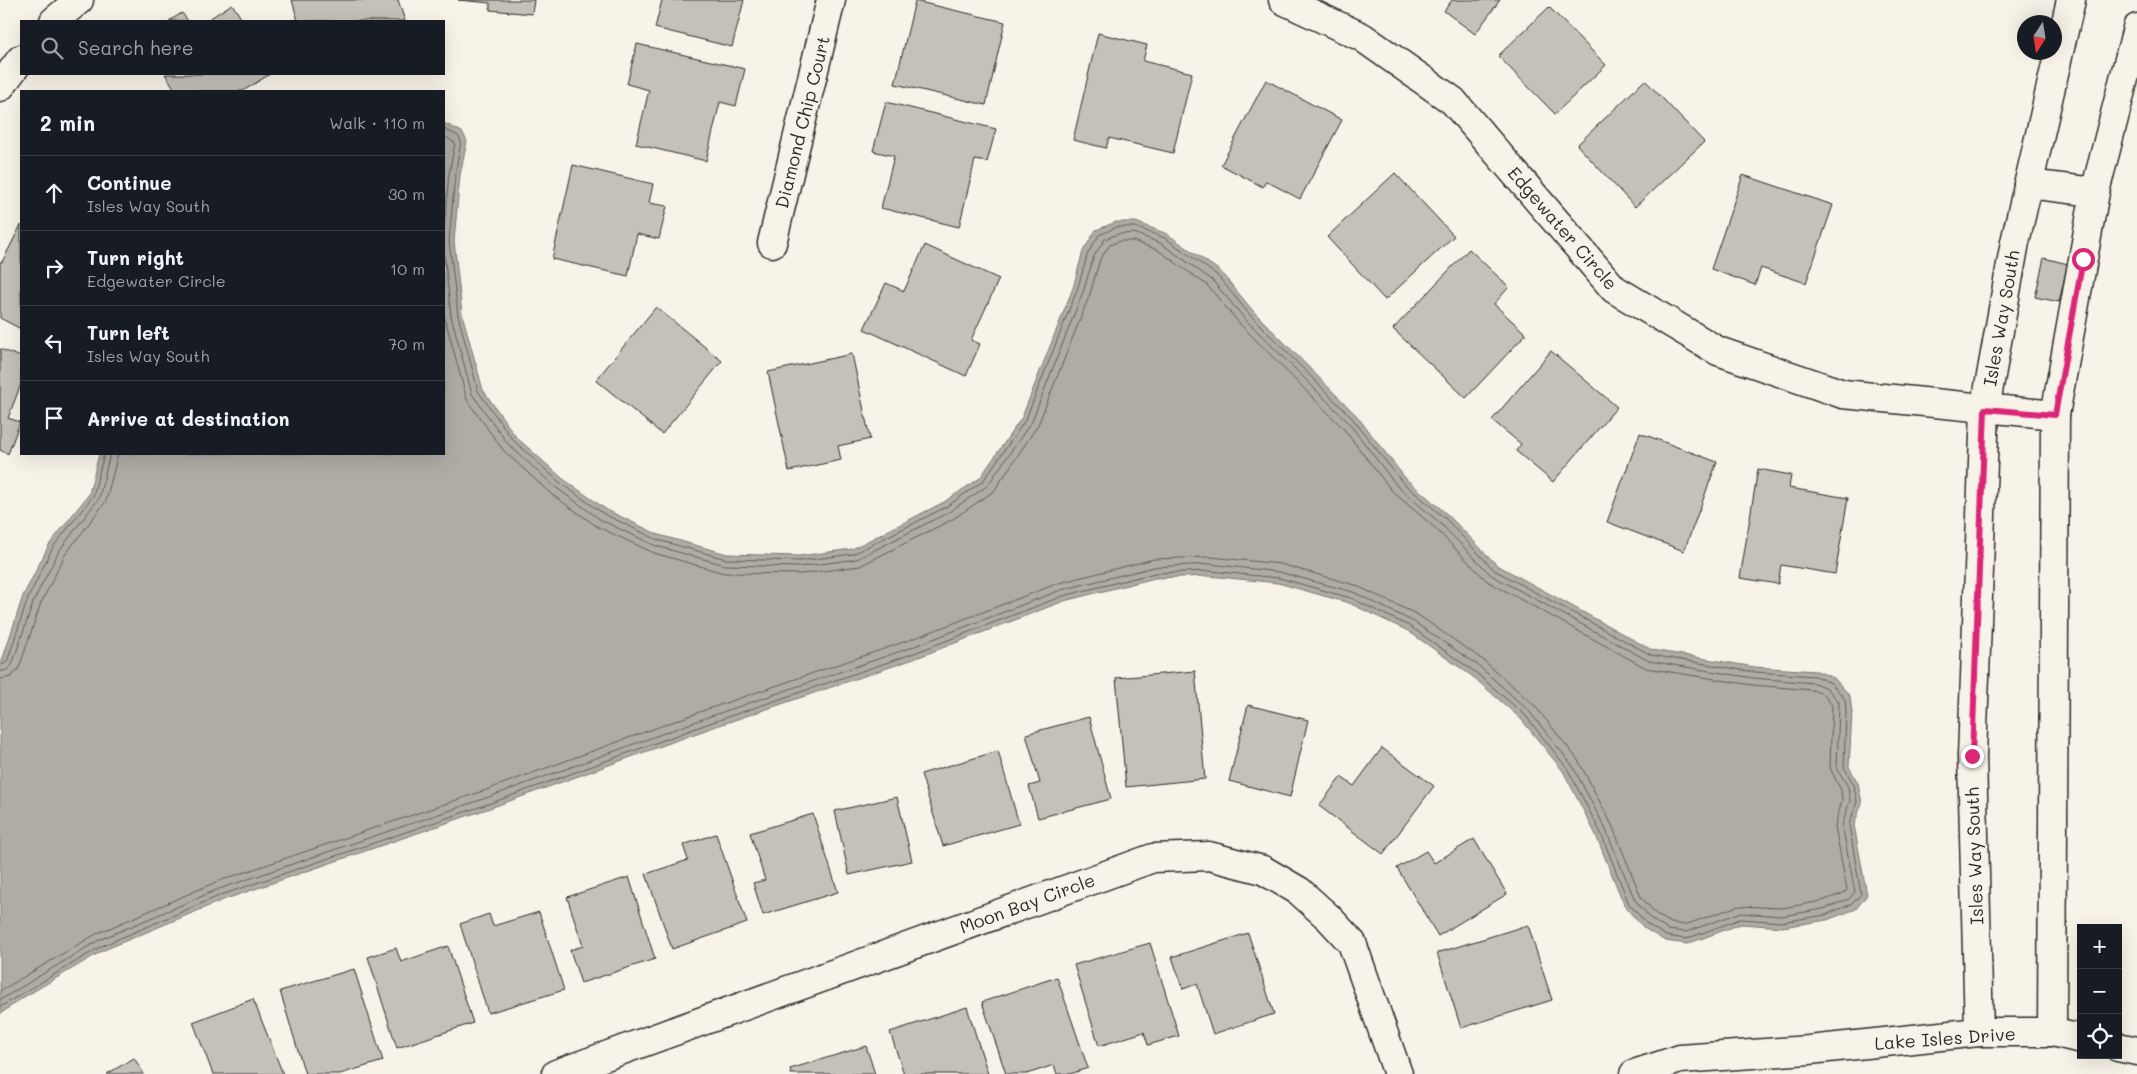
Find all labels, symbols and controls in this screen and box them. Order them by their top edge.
north arrow [2017,15,2062,60]
search box [20,20,445,75]
street label: Diamond Chip Court [769,33,835,211]
icon: search [38,34,66,62]
text: Search here [78,35,194,60]
text: 2 min [40,109,95,136]
text: Walk · 110 m [329,112,425,133]
street label: Edgewater Circle [1503,161,1623,295]
text: Continue [87,170,172,195]
icon: ahead [40,179,68,207]
text: 30 m [388,183,425,204]
text: Isles Way South [87,195,209,216]
text: Turn right [87,245,184,270]
street label: Isles Way South [1977,248,2025,388]
route start [2072,248,2095,271]
icon: right [40,254,68,282]
text: 10 m [390,258,425,279]
text: Edgewater Circle [87,270,226,291]
text: Turn left [87,320,170,345]
icon: left [40,329,68,357]
text: 70 m [388,333,425,354]
text: Isles Way South [87,345,209,366]
icon: arrive [40,404,68,432]
text: Arrive at destination [87,406,290,431]
route end [1961,745,1984,768]
street label: Isles Way South [1960,787,1988,925]
street label: Moon Bay Circle [956,867,1098,939]
map controls [2077,924,2122,1059]
button: + [2077,924,2122,969]
button: − [2077,969,2122,1014]
button: locate [2077,1014,2122,1059]
street label: Lake Isles Drive [1874,1021,2016,1055]

